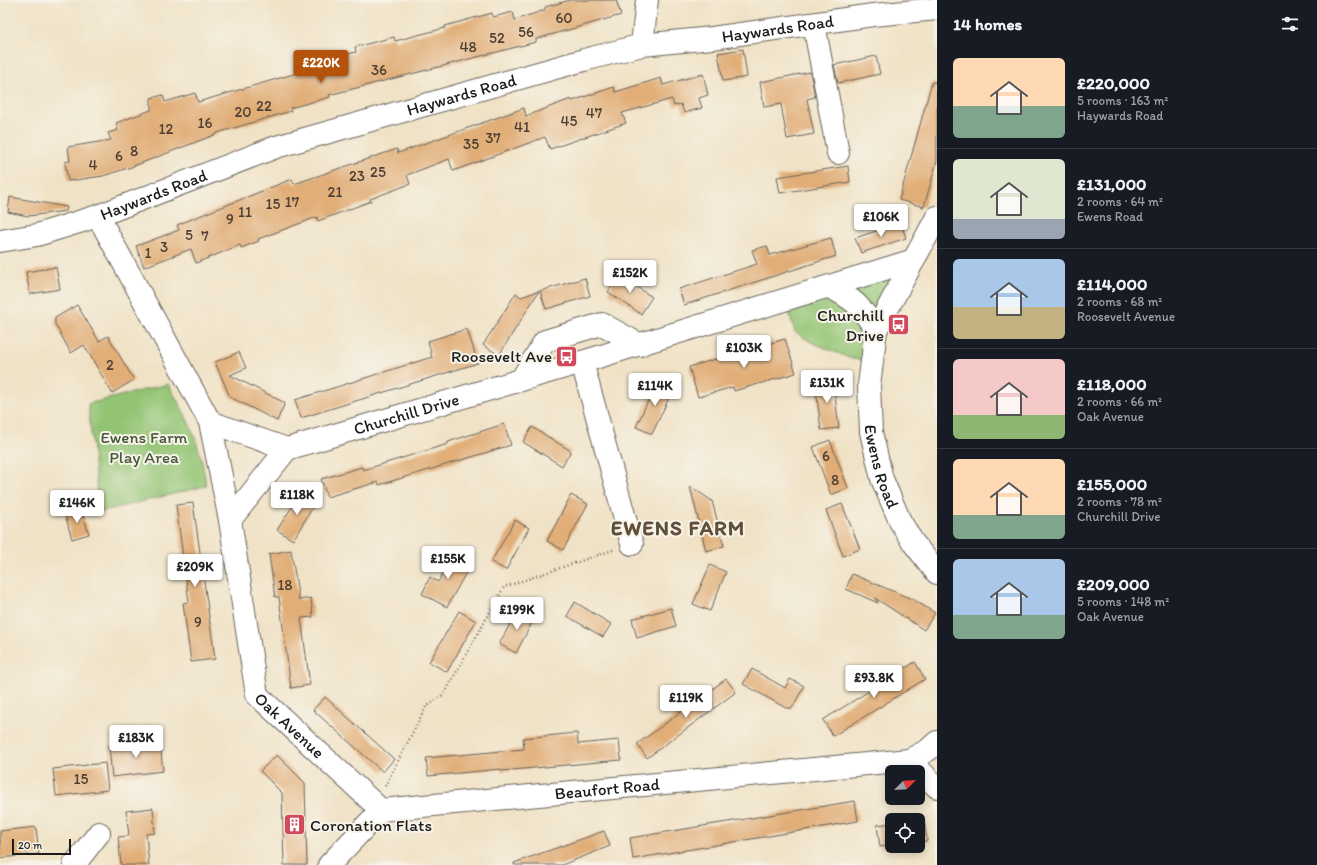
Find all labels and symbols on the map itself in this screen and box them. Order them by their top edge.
house number: 60 [555,9,573,27]
street label: Haywards Road [720,11,836,46]
house number: 56 [518,23,534,41]
house number: 52 [489,29,505,47]
house number: 48 [459,38,477,56]
pin: £220K [293,50,349,84]
house number: 36 [371,61,387,79]
street label: Haywards Road [404,69,519,120]
house number: 22 [256,97,272,115]
house number: 20 [234,103,252,121]
house number: 47 [586,104,603,122]
house number: 45 [561,112,578,130]
house number: 16 [198,114,213,132]
house number: 41 [514,118,530,136]
house number: 12 [159,120,174,138]
house number: 37 [485,129,501,147]
house number: 35 [463,135,479,153]
house number: 8 [130,142,138,160]
house number: 6 [115,147,123,165]
house number: 4 [88,156,98,174]
house number: 25 [370,163,386,181]
street label: Haywards Road [97,164,211,224]
house number: 23 [349,167,365,185]
house number: 21 [328,183,342,201]
house number: 17 [285,193,300,211]
house number: 15 [266,195,281,213]
house number: 11 [238,203,252,221]
pin: £106K [853,204,909,238]
house number: 9 [226,210,234,228]
house number: 5 [185,226,193,244]
house number: 7 [201,227,209,245]
house number: 3 [160,238,168,256]
house number: 1 [145,244,152,262]
pin: £152K [602,260,658,294]
place label: Churchill Drive [817,305,884,345]
bus stop icon: Churchill Drive [886,312,912,338]
pin: £103K [716,335,772,369]
bus stop icon: Roosevelt Ave [554,343,580,369]
place label: Roosevelt Ave [451,346,552,366]
house number: 2 [106,356,114,374]
pin: £131K [799,370,855,404]
pin: £114K [627,373,683,407]
street label: Churchill Drive [351,389,462,439]
street label: Ewens Road [861,424,904,512]
park label: Ewens Farm Play Area [101,427,188,467]
house number: 6 [822,447,830,465]
house number: 8 [831,471,839,489]
pin: £118K [269,482,325,516]
pin: £146K [49,490,105,524]
district label: EWENS FARM [611,515,745,540]
pin: £155K [420,546,476,580]
pin: £209K [167,554,223,588]
house number: 18 [277,576,293,594]
pin: £199K [489,597,545,631]
house number: 9 [194,613,202,631]
pin: £93.8K [841,665,907,699]
pin: £119K [658,685,714,719]
street label: Oak Avenue [251,688,329,762]
pin: £183K [108,725,164,759]
north arrow [885,765,925,805]
house number: 15 [74,770,89,788]
street label: Beaufort Road [554,774,661,803]
building icon: Coronation Flats [281,812,307,838]
place label: Coronation Flats [310,815,432,835]
scale bar [12,837,71,856]

